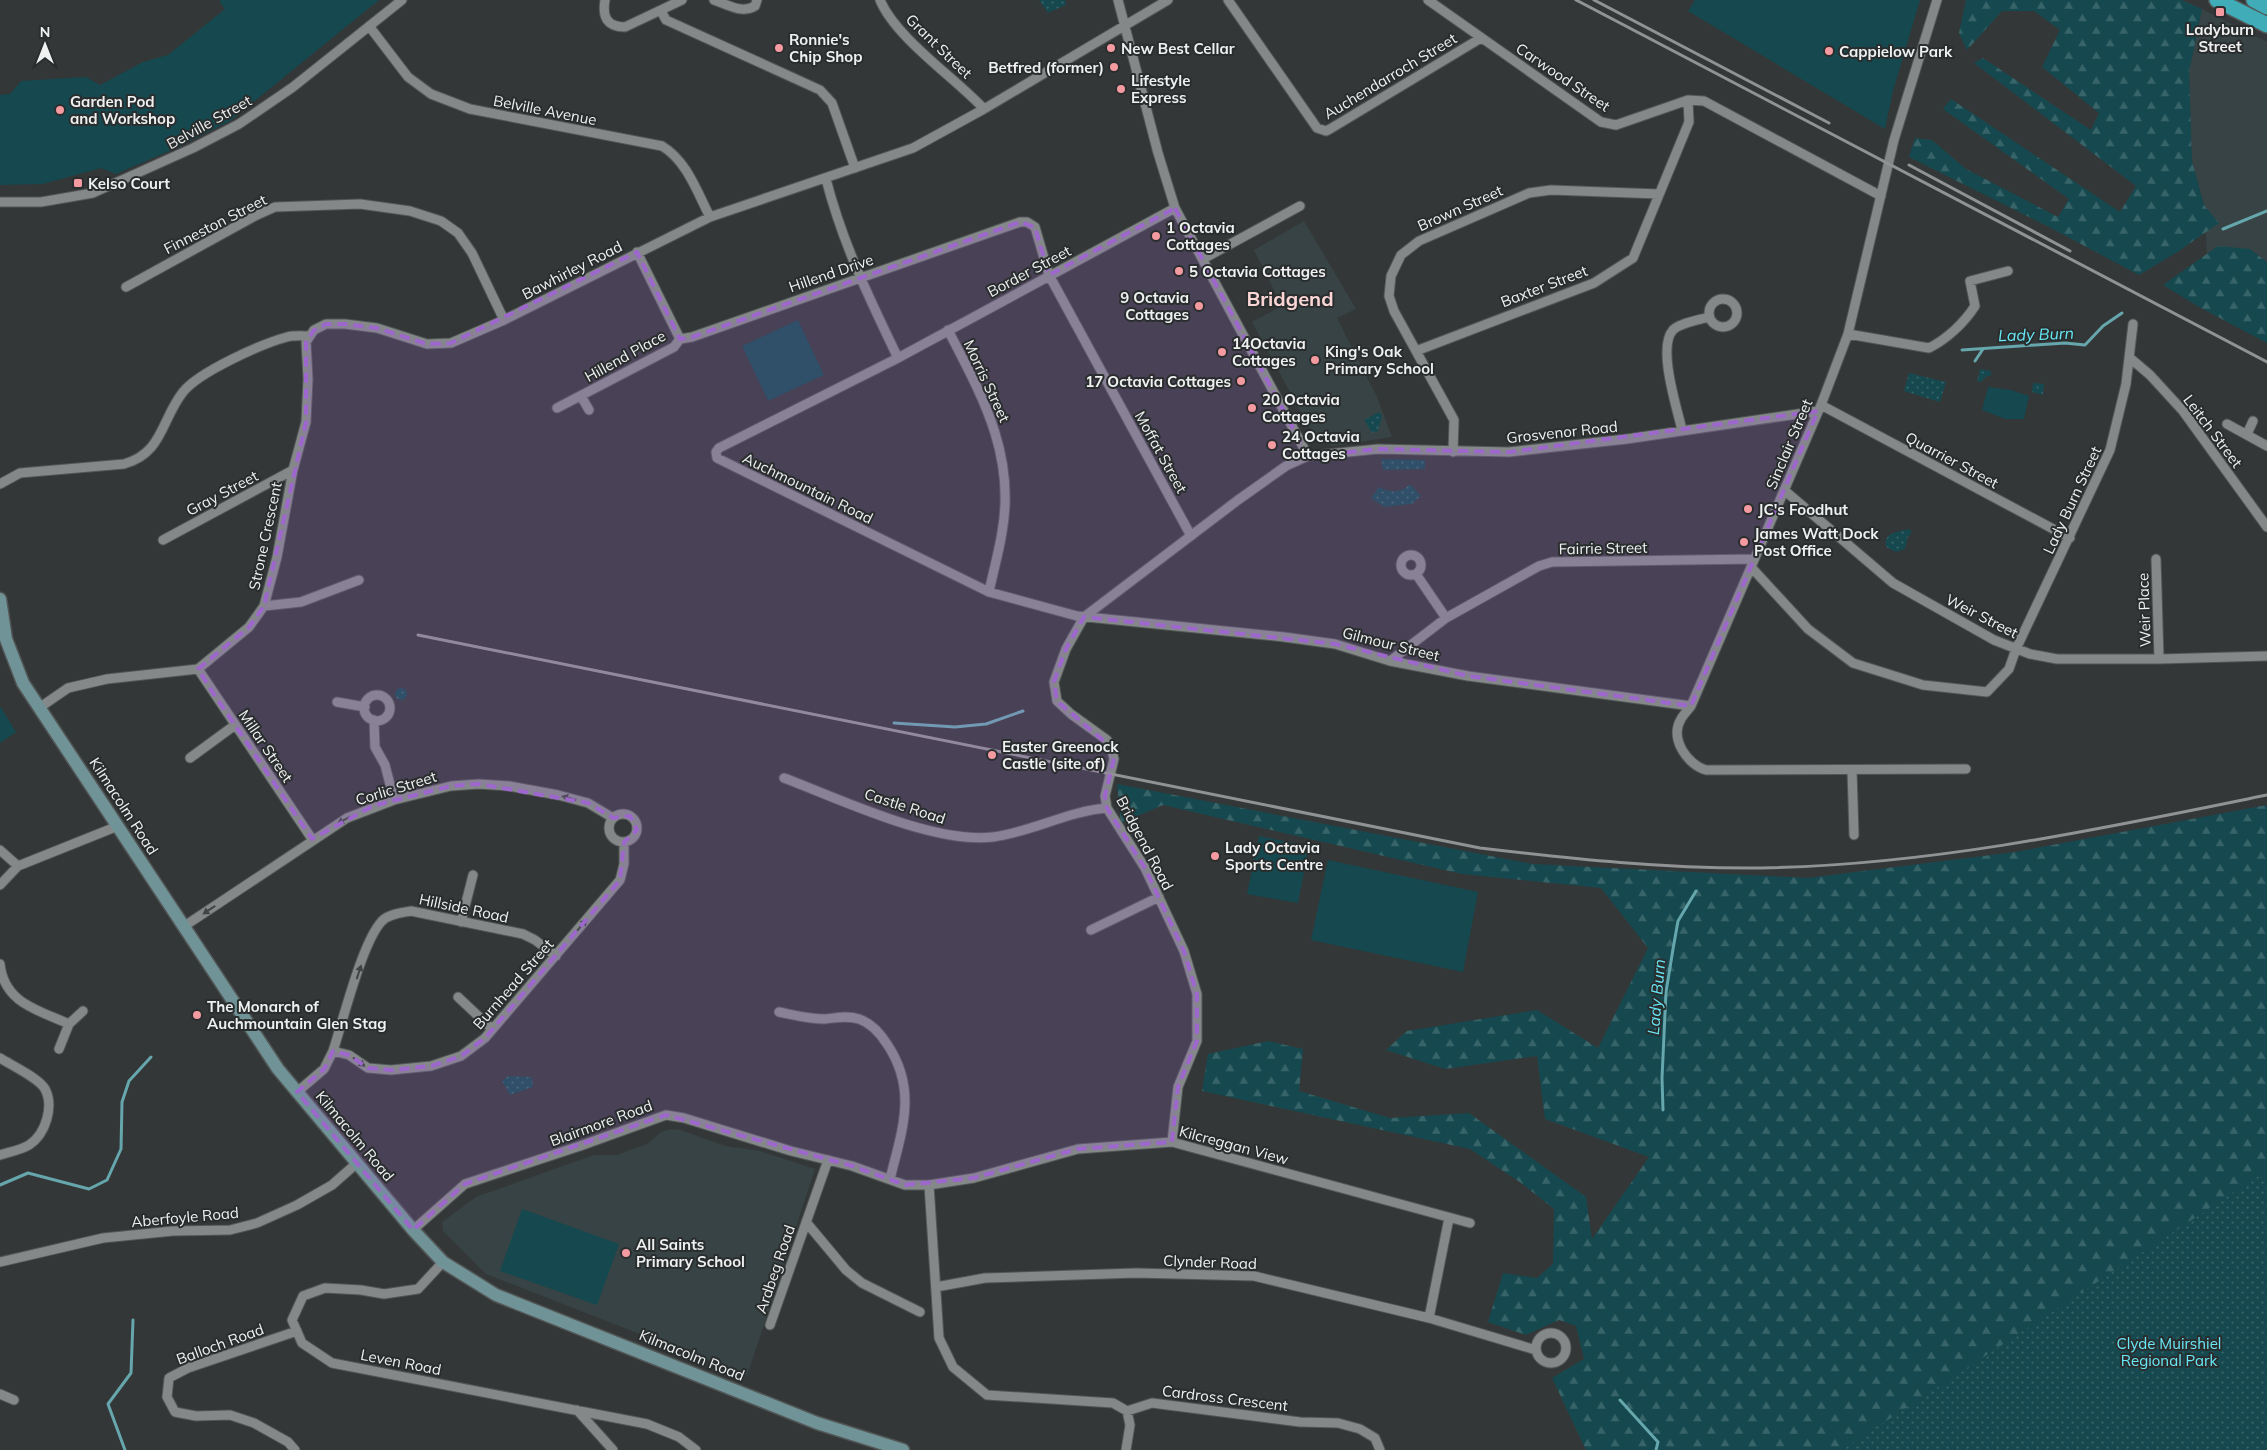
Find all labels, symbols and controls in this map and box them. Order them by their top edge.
marker: Ladyburn Street [2214,6,2226,18]
street label: Grant Street [902,10,976,82]
north arrow [20,20,70,70]
place label: Ladyburn Street [2186,20,2254,56]
text: N [40,23,50,41]
street label: Auchendarroch Street [1320,29,1460,123]
place label: Ronnie's Chip Shop [789,30,863,66]
place label: New Best Cellar [1121,39,1235,58]
street label: Carwood Street [1512,39,1614,115]
marker: Ronnie's Chip Shop [773,42,785,54]
marker: New Best Cellar [1105,42,1117,54]
place label: Cappielow Park [1839,42,1953,61]
marker: Cappielow Park [1823,45,1835,57]
place label: Betfred (former) [988,58,1104,77]
marker: Betfred (former) [1108,61,1120,73]
place label: Lifestyle Express [1131,71,1190,107]
marker: Lifestyle Express [1115,83,1127,95]
street label: Belville Street [163,91,255,153]
street label: Belville Avenue [492,91,598,129]
place label: Garden Pod and Workshop [70,92,175,128]
marker: Garden Pod and Workshop [54,104,66,116]
place label: Kelso Court [88,174,170,193]
marker: Kelso Court [72,177,84,189]
street label: Brown Street [1414,181,1506,235]
street label: Finneston Street [160,190,270,258]
place label: 1 Octavia Cottages [1166,218,1235,254]
marker: 1 Octavia Cottages [1150,230,1162,242]
street label: Bawhirley Road [519,237,625,303]
street label: Border Street [984,241,1074,301]
street label: Hillend Drive [786,250,876,296]
street label: Baxter Street [1498,261,1590,311]
place label: 5 Octavia Cottages [1189,262,1326,281]
marker: 5 Octavia Cottages [1173,265,1185,277]
district label: Bridgend [1246,286,1334,311]
place label: 9 Octavia Cottages [1120,288,1189,324]
marker: 9 Octavia Cottages [1193,300,1205,312]
water label: Lady Burn [1998,323,2074,345]
street label: Hillend Place [581,326,669,386]
place label: 14Octavia Cottages [1232,334,1306,370]
street label: Morris Street [960,337,1014,425]
place label: King's Oak Primary School [1325,342,1434,378]
marker: 14Octavia Cottages [1216,346,1228,358]
marker: King's Oak Primary School [1309,354,1321,366]
place label: 17 Octavia Cottages [1085,372,1231,391]
marker: 17 Octavia Cottages [1235,375,1247,387]
place label: 20 Octavia Cottages [1262,390,1340,426]
street label: Leitch Street [2179,391,2247,471]
street label: Sinclair Street [1761,396,1817,492]
marker: 20 Octavia Cottages [1246,402,1258,414]
street label: Moffat Street [1131,408,1191,496]
street label: Grosvenor Road [1505,417,1619,447]
place label: 24 Octavia Cottages [1282,427,1360,463]
street label: Quarrier Street [1902,428,2002,492]
marker: 24 Octavia Cottages [1266,439,1278,451]
street label: Lady Burn Street [2039,443,2105,557]
street label: Auchmountain Road [740,448,876,528]
street label: Gray Street [183,466,261,520]
street label: Strone Crescent [244,480,286,592]
place label: JC's Foodhut [1758,500,1848,519]
marker: JC's Foodhut [1742,503,1754,515]
place label: James Watt Dock Post Office [1754,524,1879,560]
marker: James Watt Dock Post Office [1738,536,1750,548]
street label: Fairrie Street [1558,538,1648,558]
street label: Weir Place [2133,572,2155,648]
street label: Weir Street [1943,590,2021,642]
street label: Gilmour Street [1341,623,1441,665]
street label: Millar Street [235,706,297,786]
place label: Easter Greenock Castle (site of) [1002,737,1119,773]
marker: Easter Greenock Castle (site of) [986,749,998,761]
street label: Kilmacolm Road [86,754,162,858]
street label: Corlic Street [353,767,439,809]
street label: Castle Road [862,784,948,828]
street label: Bridgend Road [1112,793,1178,893]
one-way arrow [562,794,577,802]
one-way arrow [337,815,350,824]
place label: Lady Octavia Sports Centre [1225,838,1323,874]
marker: Lady Octavia Sports Centre [1209,850,1221,862]
street label: Hillside Road [417,889,511,927]
one-way arrow [202,905,216,915]
one-way arrow [577,919,588,932]
street label: Burnhead Street [469,935,557,1033]
water label: Lady Burn [1643,958,1669,1036]
one-way arrow [355,964,363,979]
place label: The Monarch of Auchmountain Glen Stag [207,997,387,1033]
marker: The Monarch of Auchmountain Glen Stag [191,1009,203,1021]
one-way arrow [352,1057,366,1067]
street label: Kilmacolm Road [312,1087,398,1185]
street label: Blairmore Road [547,1096,655,1150]
street label: Kilcreggan View [1177,1121,1291,1169]
street label: Aberfoyle Road [131,1203,239,1231]
street label: Ardbeg Road [751,1222,799,1316]
place label: All Saints Primary School [636,1235,745,1271]
marker: All Saints Primary School [620,1247,632,1259]
street label: Clynder Road [1163,1251,1257,1273]
street label: Balloch Road [174,1319,266,1369]
street label: Kilmacolm Road [636,1325,748,1385]
park label: Clyde Muirshiel Regional Park [2117,1334,2221,1370]
street label: Leven Road [359,1345,443,1379]
street label: Cardross Crescent [1161,1381,1289,1415]

